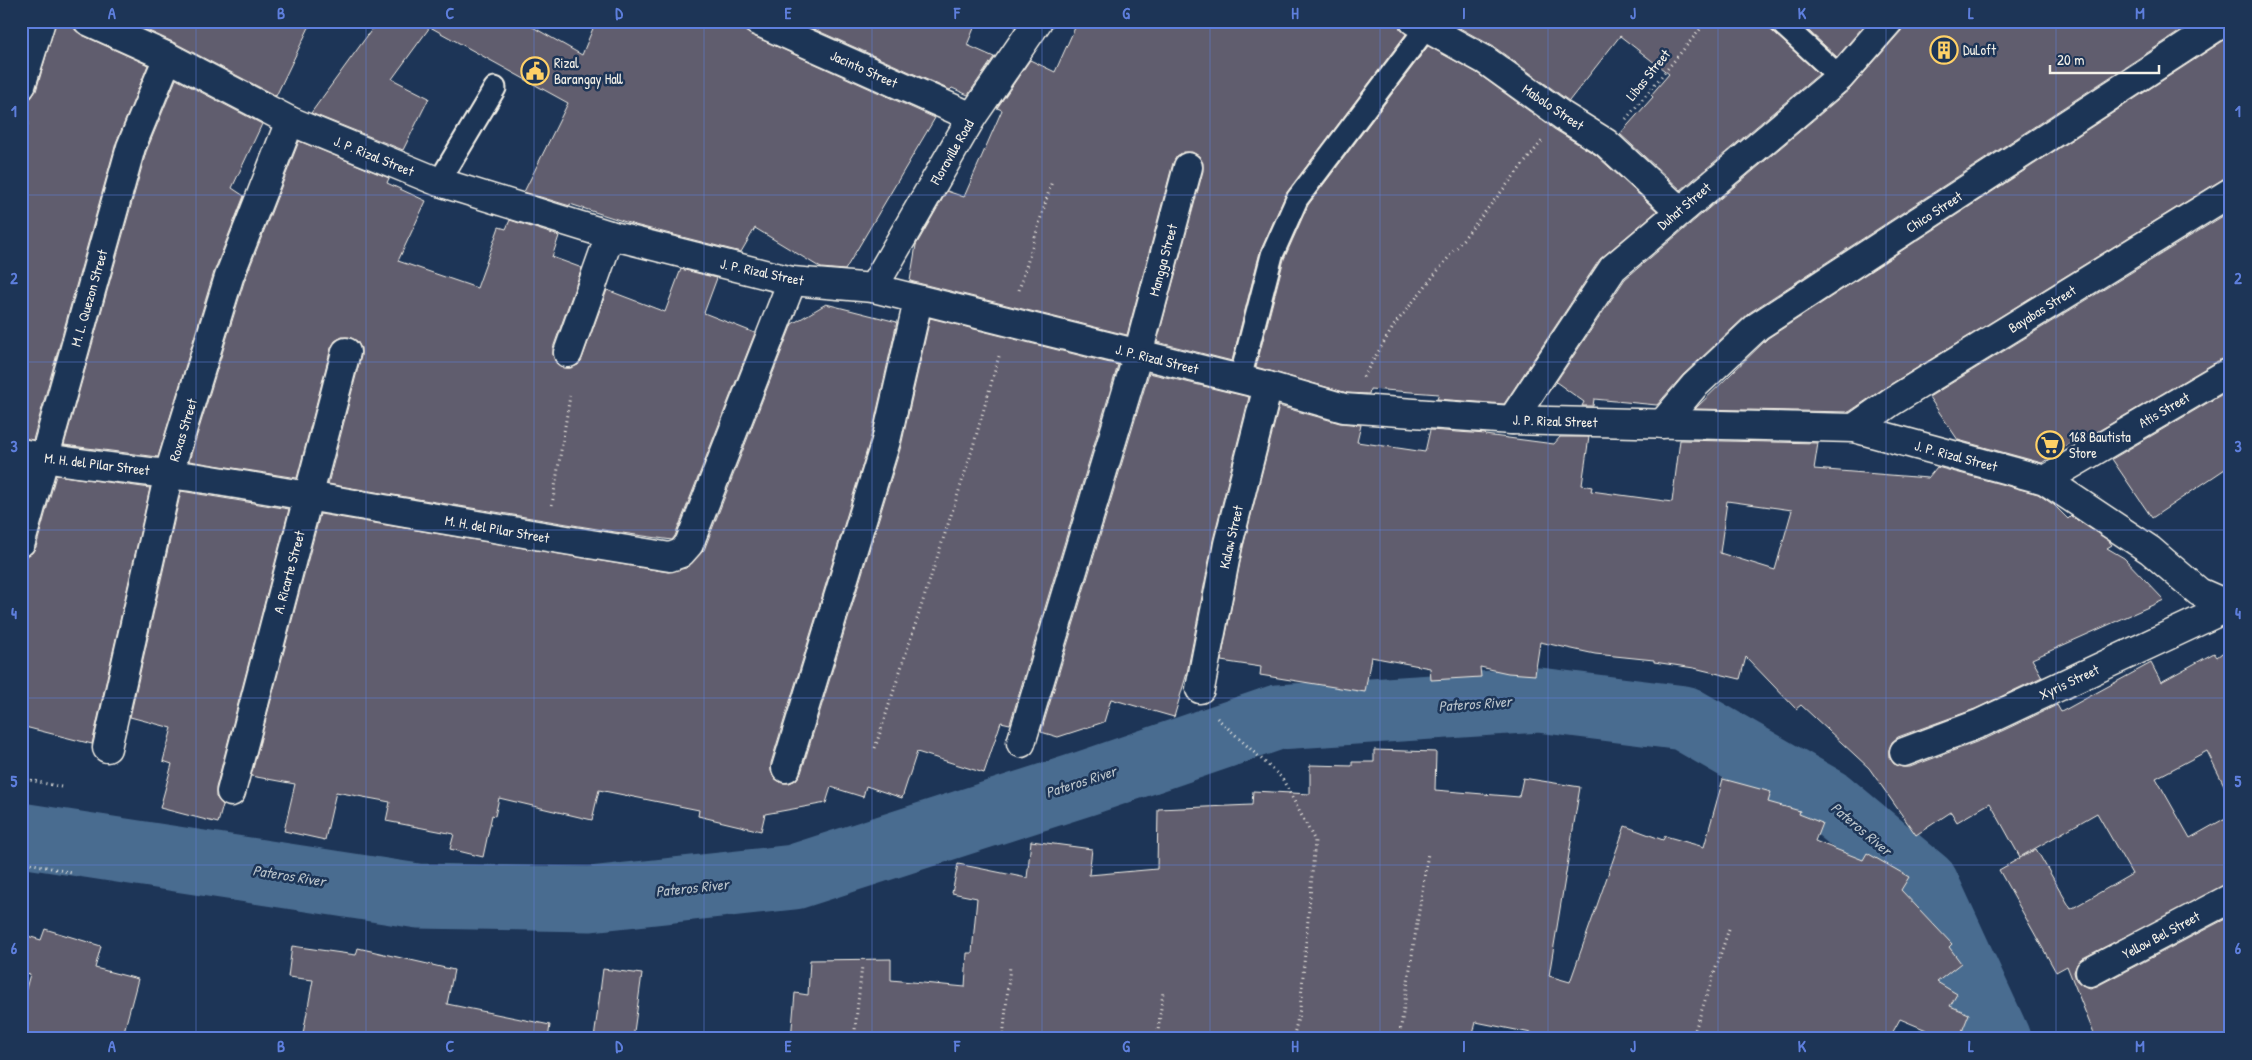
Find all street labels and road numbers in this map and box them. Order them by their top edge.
street label: Jacinto Street [828,45,901,92]
street label: Libas Street [1621,45,1674,104]
street label: Mabolo Street [1519,79,1588,134]
street label: Floraville Road [925,115,978,189]
street label: J. P. Rizal Street [331,131,417,180]
street label: Duhat Street [1653,178,1715,234]
street label: Chico Street [1902,186,1966,237]
street label: Mangga Street [1144,222,1182,298]
street label: M. L. Quezon Street [66,247,111,349]
street label: J. P. Rizal Street [719,253,806,290]
street label: Bayabas Street [2004,280,2080,338]
street label: J. P. Rizal Street [1114,339,1201,378]
street label: Atis Street [2135,387,2193,432]
street label: Roxas Street [164,396,201,464]
street label: J. P. Rizal Street [1512,410,1598,431]
street label: J. P. Rizal Street [1913,435,2000,476]
street label: M. H. del Pilar Street [44,448,151,479]
street label: Kalaw Street [1214,503,1247,570]
street label: M. H. del Pilar Street [443,510,551,547]
street label: A. Ricarte Street [268,528,309,615]
street label: Xyris Street [2036,659,2102,705]
street label: Yellow Bel Street [2119,906,2203,963]

